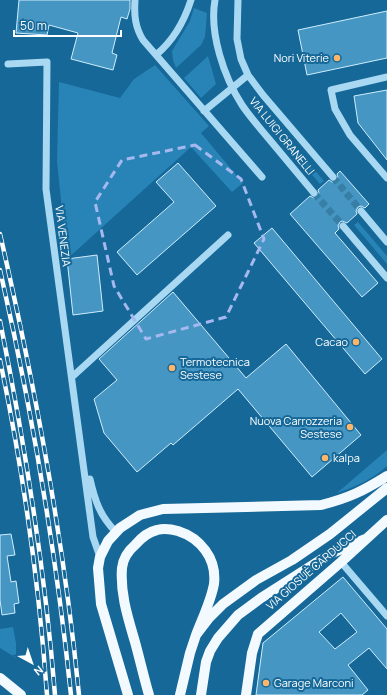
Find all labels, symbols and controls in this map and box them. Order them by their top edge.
scale bar [14,12,121,38]
text: 50 m [20,17,47,34]
place label: Nori Viterie [274,50,330,65]
marker: Nori Viterie [332,53,342,63]
street label: VIA LUIGI GRANELLI [246,94,318,178]
street label: VIA VENEZIA [52,205,75,267]
place label: Cacao [315,334,348,349]
marker: Cacao [351,337,361,347]
place label: Termotecnica Sestese [180,354,250,382]
marker: Termotecnica Sestese [167,363,177,373]
place label: Nuova Carrozzeria Sestese [250,413,343,441]
marker: Nuova Carrozzeria Sestese [345,422,355,432]
place label: kalpa [333,450,360,465]
marker: kalpa [320,453,330,463]
street label: VIA GIOSUÈ CARDUCCI [263,526,359,613]
north arrow [12,643,52,683]
text: N [31,663,47,679]
place label: Garage Marconi [274,675,354,690]
marker: Garage Marconi [261,678,271,688]

